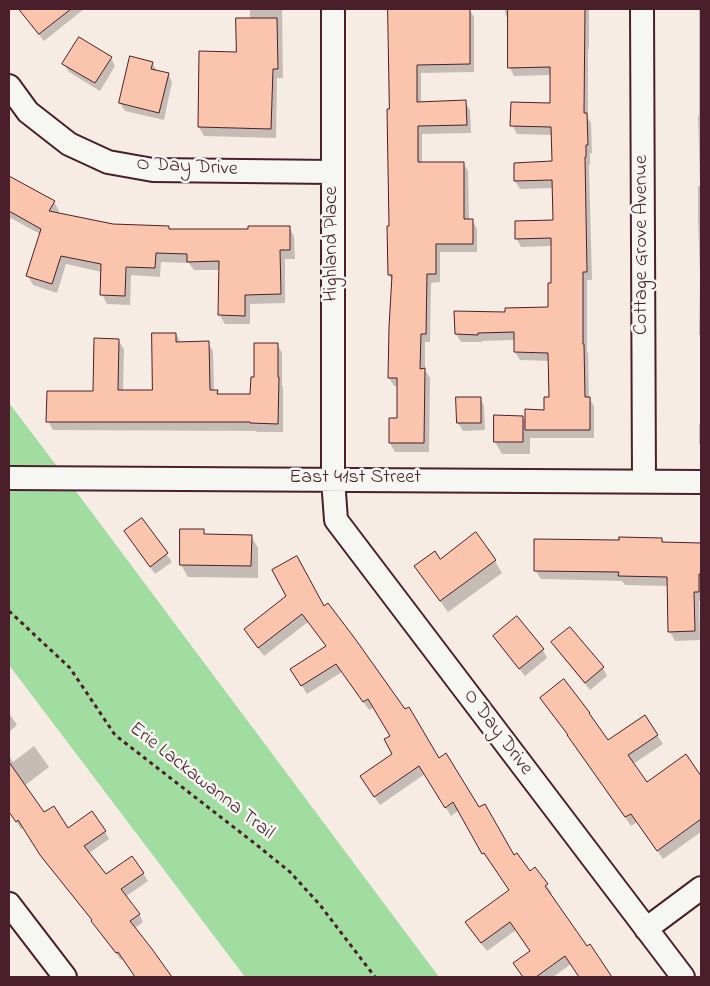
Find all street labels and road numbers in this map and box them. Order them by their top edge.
street label: O Day Drive [136,153,238,183]
street label: Cottage Grove Avenue [631,155,655,335]
street label: Highland Place [321,186,345,302]
street label: East 41st Street [289,467,421,491]
street label: O Day Drive [457,685,537,781]
street label: Erie Lackawanna Trail [124,718,278,846]

